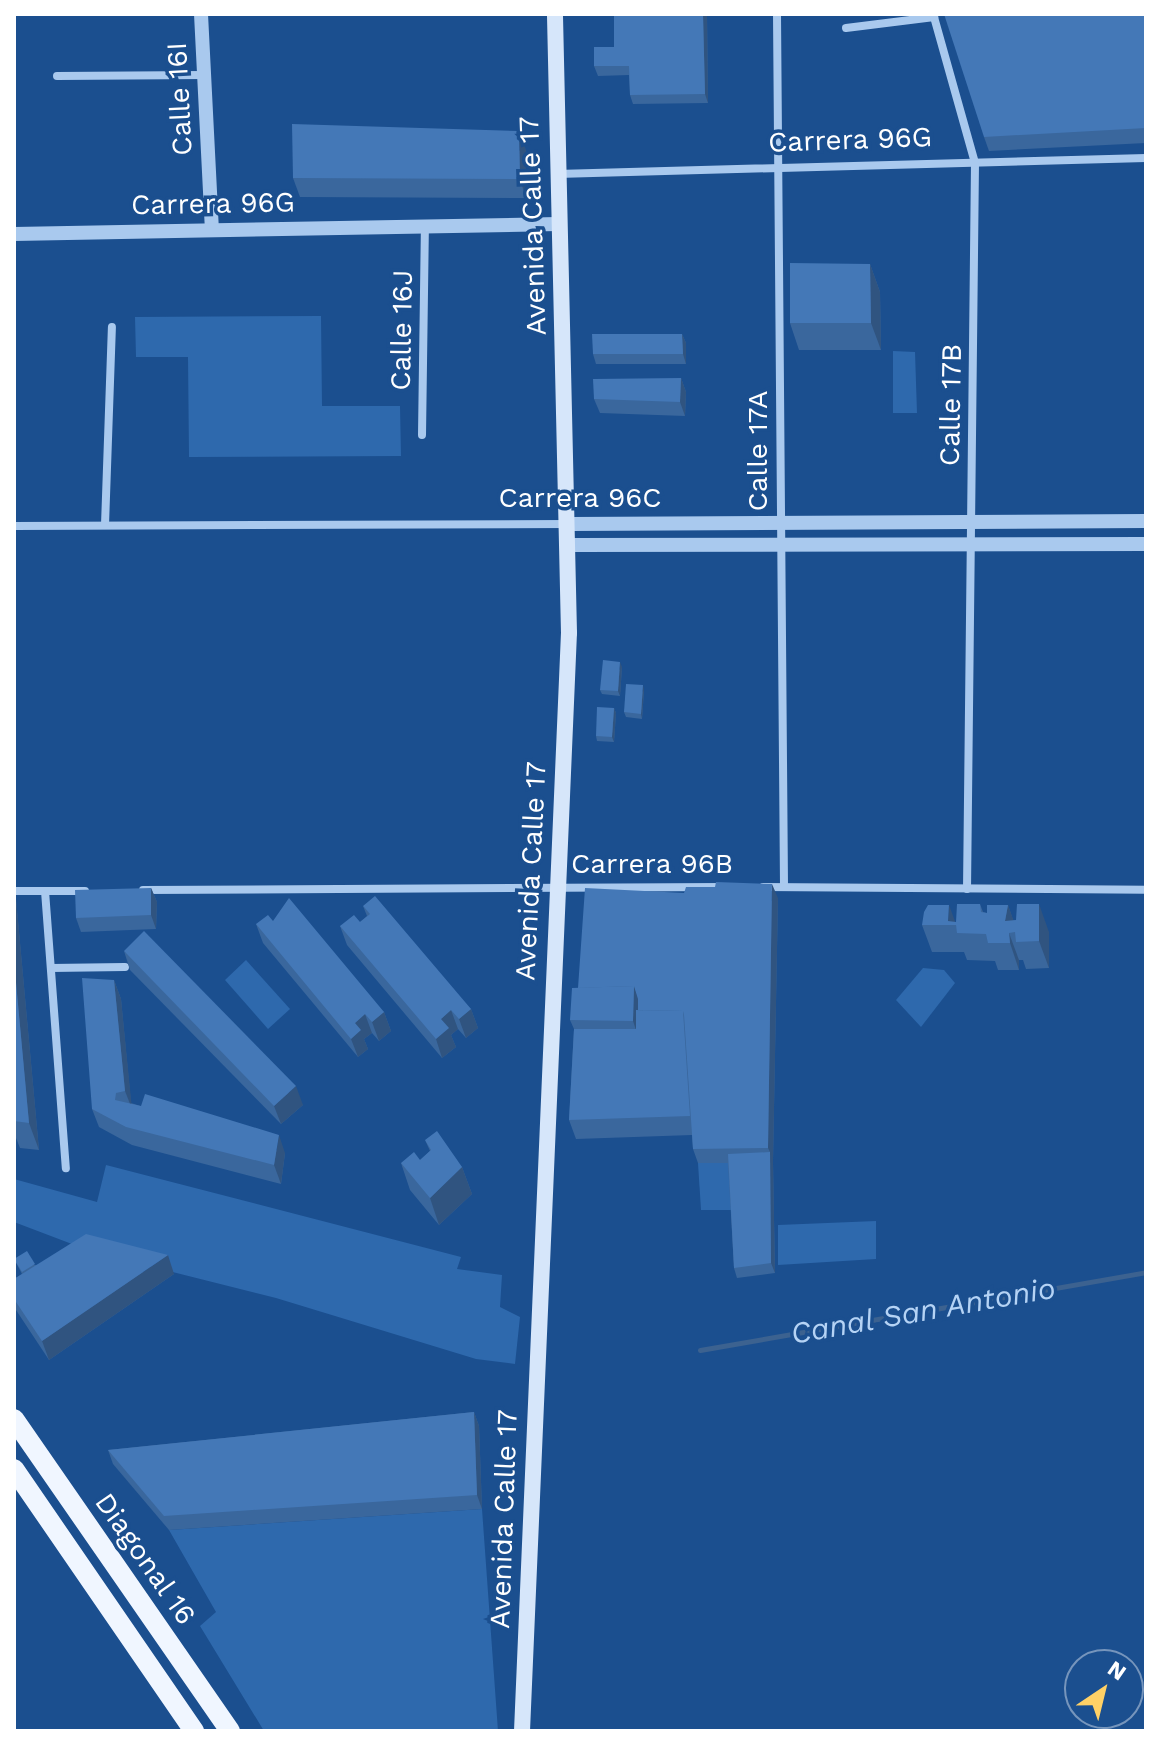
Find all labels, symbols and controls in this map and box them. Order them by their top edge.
street label: Calle 16I [160,41,200,157]
street label: Avenida Calle 17 [512,115,554,337]
street label: Carrera 96G [767,120,933,160]
street label: Carrera 96G [130,186,296,222]
street label: Calle 16J [384,269,420,391]
street label: Calle 17B [933,343,969,467]
street label: Calle 17A [741,390,775,512]
street label: Carrera 96C [498,481,662,515]
street label: Avenida Calle 17 [508,760,554,982]
street label: Carrera 96B [571,847,733,881]
water label: Canal San Antonio [787,1270,1059,1352]
street label: Avenida Calle 17 [483,1408,525,1630]
street label: Diagonal 16 [87,1486,203,1632]
north arrow [1064,1649,1144,1729]
text: N [1103,1656,1131,1685]

